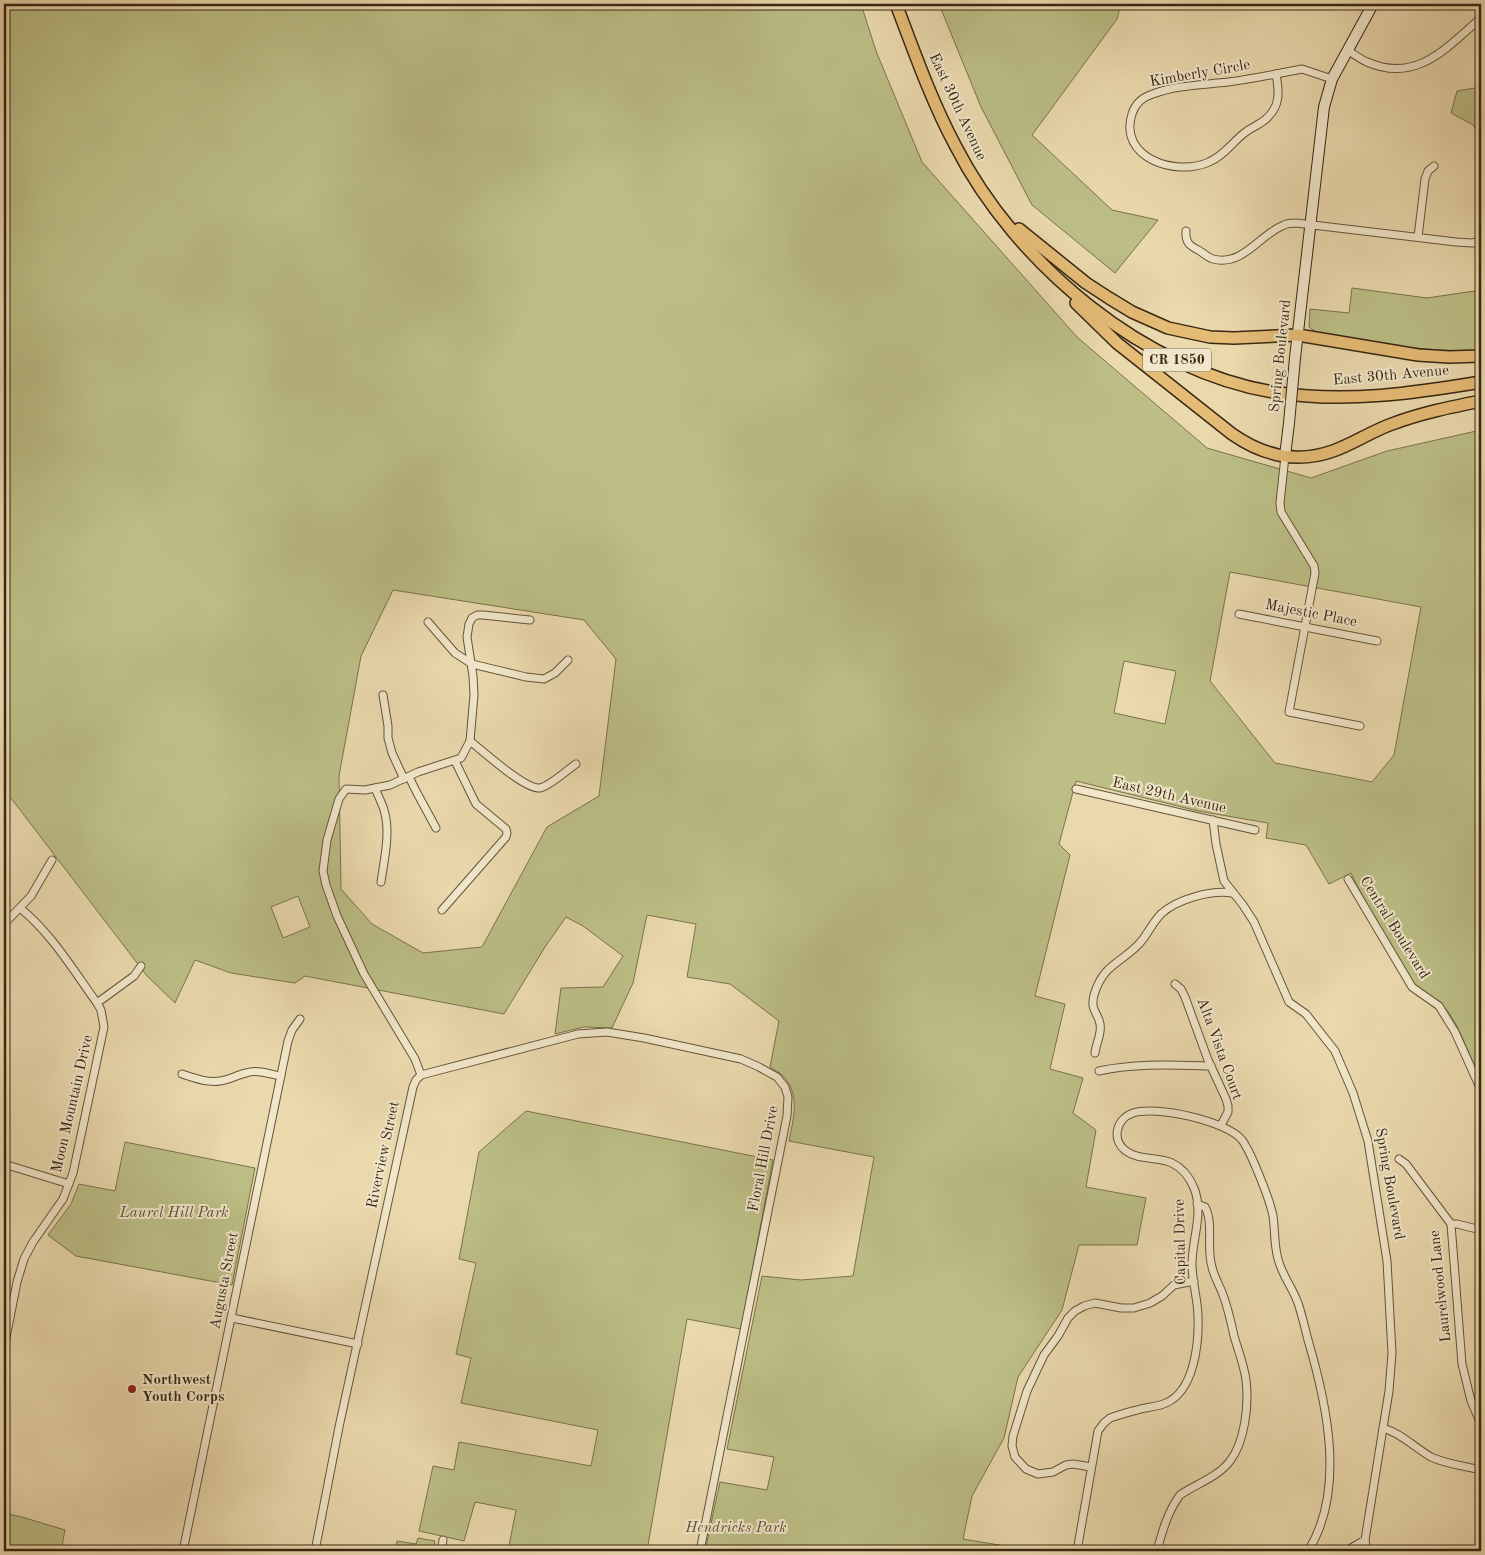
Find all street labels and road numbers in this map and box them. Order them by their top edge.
street label: East 30th Avenue [926,51,988,163]
street label: Kimberly Circle [1148,58,1252,90]
street label: Spring Boulevard [1268,299,1294,413]
road number: CR 1850 [1143,348,1211,372]
street label: East 30th Avenue [1332,363,1450,389]
street label: Majestic Place [1264,598,1358,630]
street label: East 29th Avenue [1111,776,1227,816]
street label: Central Boulevard [1356,874,1432,982]
street label: Alta Vista Court [1194,996,1244,1102]
street label: Moon Mountain Drive [50,1034,96,1174]
street label: Riverview Street [365,1100,403,1210]
street label: Floral Hill Drive [746,1105,782,1213]
street label: Spring Boulevard [1372,1127,1406,1241]
street label: Capital Drive [1173,1199,1189,1285]
street label: Laurelwood Lane [1428,1229,1454,1343]
street label: Augusta Street [208,1231,242,1331]

